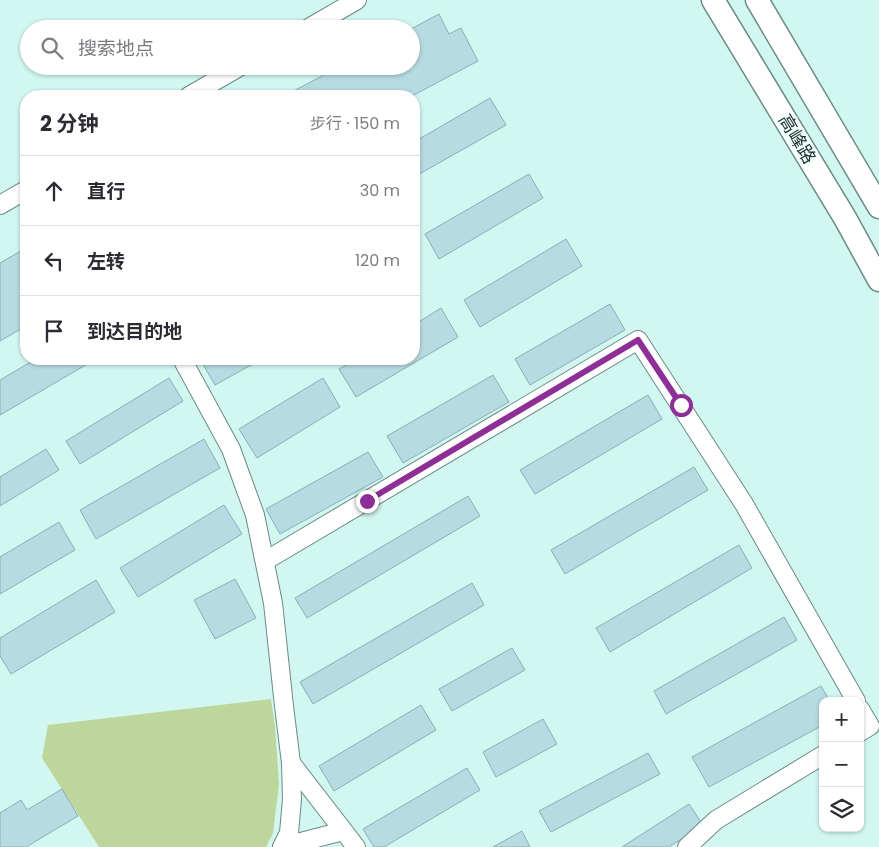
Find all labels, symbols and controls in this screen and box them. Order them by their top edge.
search box [20,20,420,75]
icon: search [38,34,66,62]
text: 搜索地点 [78,35,154,62]
text: 2 分钟 [40,109,98,138]
street label: 高峰路 [773,109,822,168]
text: 步行 · 150 m [310,112,400,135]
icon: ahead [40,177,68,205]
text: 直行 [87,178,125,205]
text: 30 m [360,179,400,202]
icon: left [40,247,68,275]
text: 左转 [87,248,125,275]
text: 120 m [355,249,400,272]
icon: arrive [40,317,68,345]
text: 到达目的地 [87,318,182,345]
route start [670,394,693,417]
route end [356,490,379,513]
map controls [819,697,864,832]
button: + [819,697,864,742]
button: − [819,742,864,787]
button: layers [819,787,864,832]

